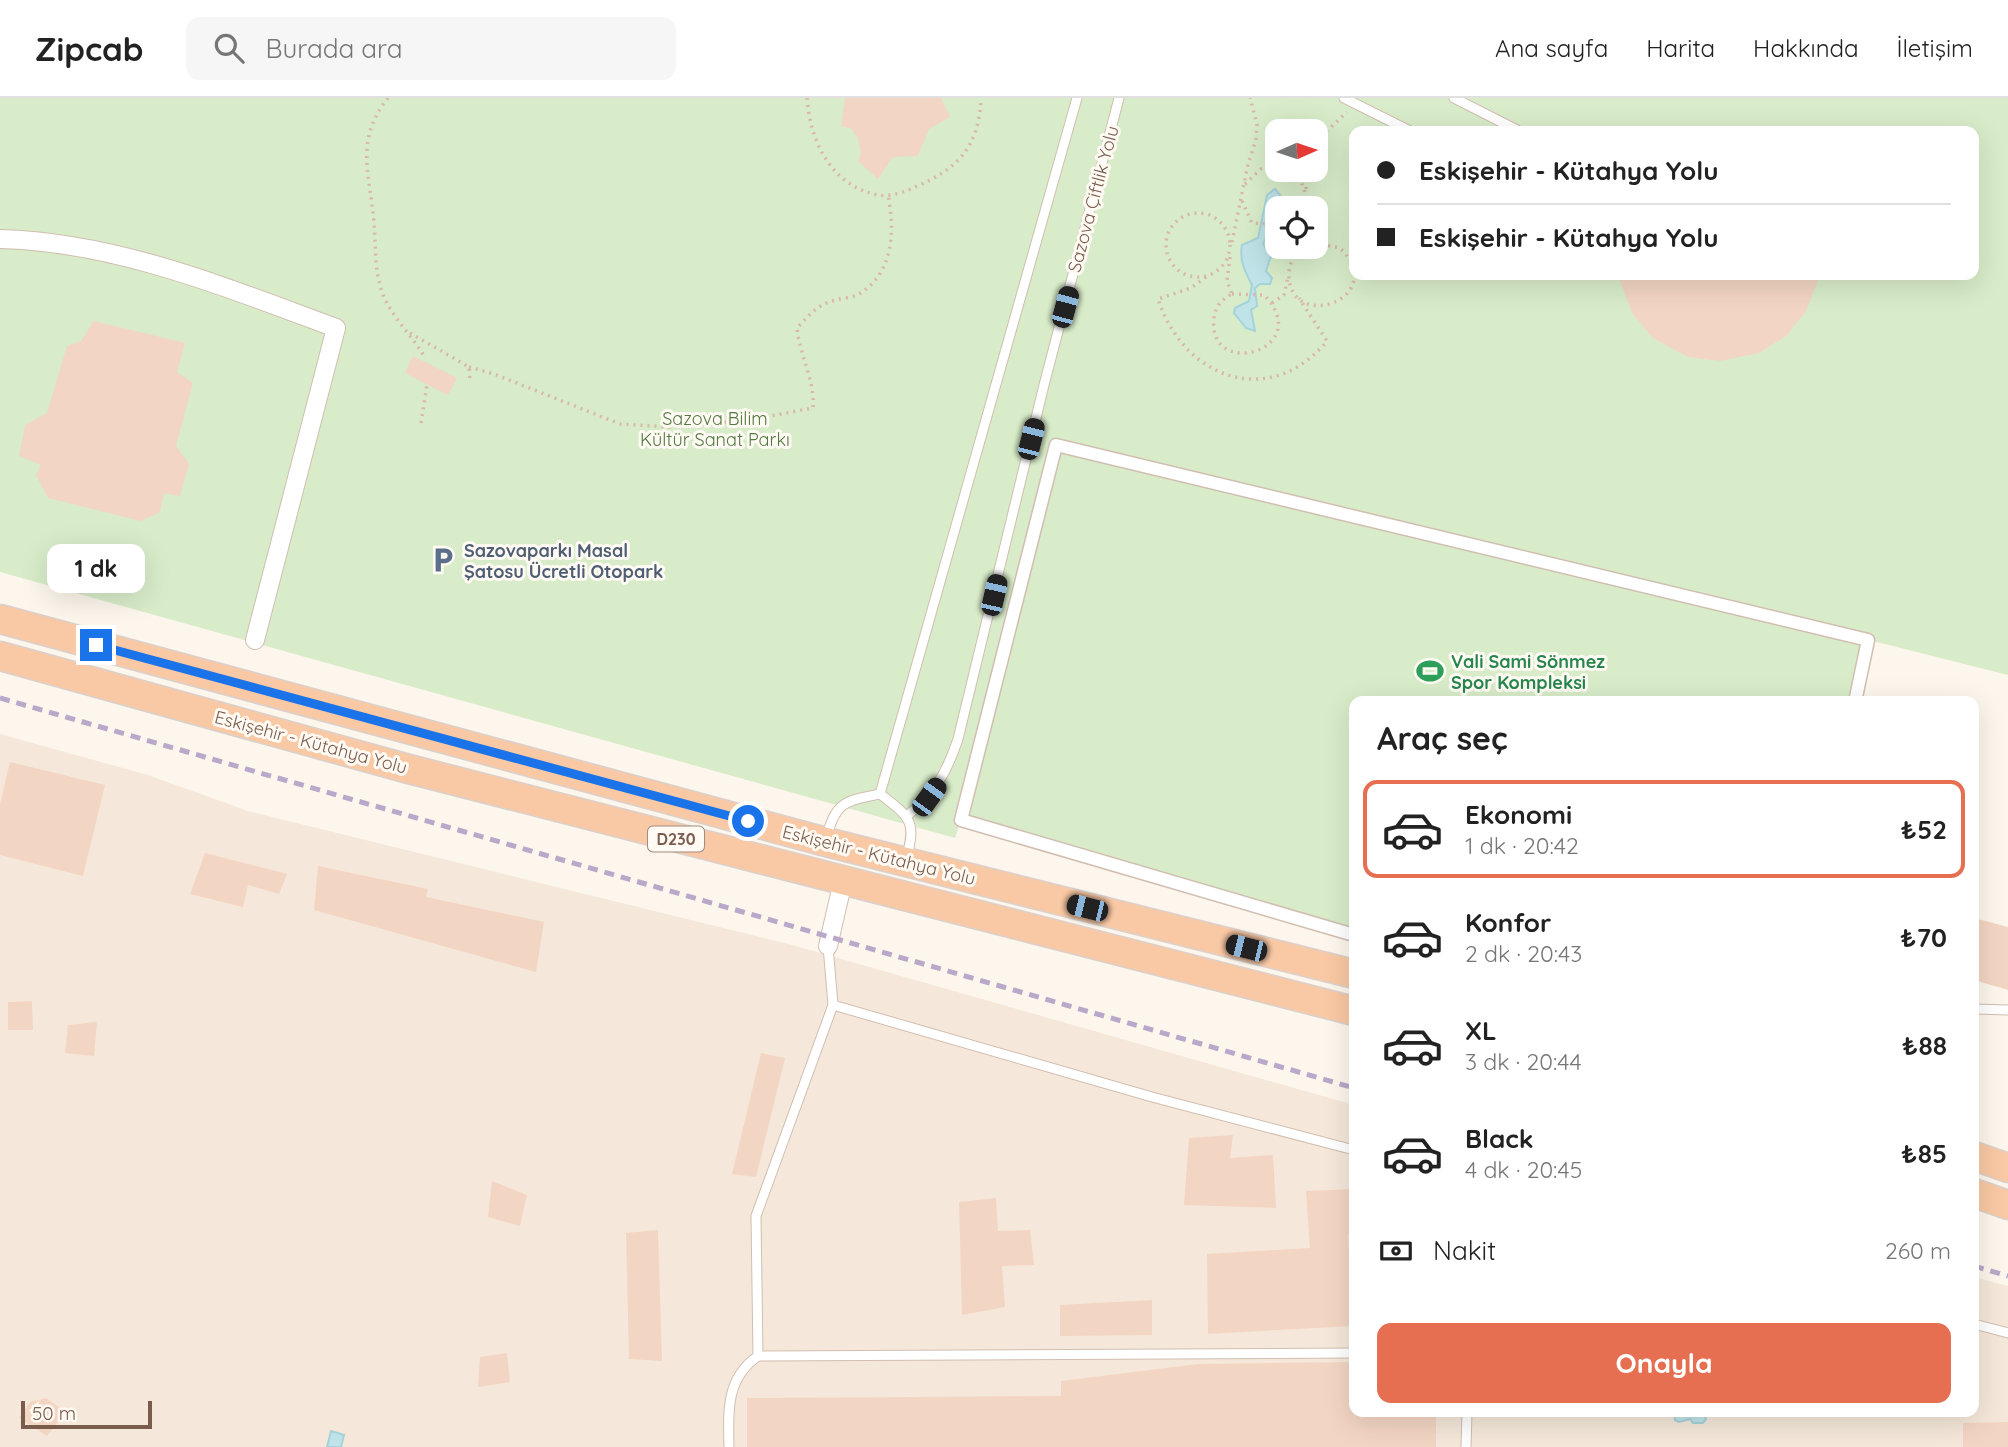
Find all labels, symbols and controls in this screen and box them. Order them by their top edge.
search box [186,17,676,80]
text: Zipcab [35,28,144,69]
icon: search [210,29,248,67]
text: Burada ara [266,32,403,65]
text: Ana sayfa [1495,33,1608,63]
text: Harita [1646,33,1715,63]
text: Hakkında [1753,33,1859,63]
text: İletişim [1897,33,1973,63]
north arrow [1265,119,1328,182]
map controls [1265,119,1328,259]
street label: Sazova Çiftlik Yolu [1062,123,1124,275]
text: Eskişehir - Kütahya Yolu [1419,154,1718,187]
button: locate [1265,196,1328,259]
text: Eskişehir - Kütahya Yolu [1419,221,1718,254]
car [1050,284,1081,330]
park label: Sazova Bilim Kültür Sanat Parkı [640,407,790,451]
car [1016,416,1047,462]
place label: Sazovaparkı Masal Şatosu Ücretli Otopark [464,539,663,583]
callout: 1 dk [47,544,145,592]
parking icon: Sazovaparkı Masal Şatosu Ücretli Otopark [428,545,458,575]
text: 1 dk [75,554,117,583]
car [980,572,1009,618]
route end [80,629,112,661]
place label: Vali Sami Sönmez Spor Kompleksi [1451,650,1605,694]
sports icon: Vali Sami Sönmez Spor Kompleksi [1415,656,1445,686]
street label: Eskişehir - Kütahya Yolu [212,705,410,779]
text: Araç seç [1377,718,1508,758]
car [909,774,950,820]
icon: car [1381,798,1444,861]
text: Ekonomi [1465,798,1572,831]
route start [732,805,764,837]
text: ₺52 [1901,813,1947,846]
street label: Eskişehir - Kütahya Yolu [780,820,978,890]
road number: D230 [648,826,704,852]
text: 1 dk · 20:42 [1465,831,1579,860]
car [1065,893,1110,923]
icon: car [1381,906,1444,969]
text: Konfor [1465,906,1551,939]
text: ₺70 [1900,921,1947,954]
car [1224,933,1269,963]
text: 2 dk · 20:43 [1465,939,1582,968]
icon: car [1381,1014,1444,1077]
text: XL [1465,1014,1497,1047]
text: ₺88 [1902,1029,1947,1062]
text: 3 dk · 20:44 [1465,1047,1582,1076]
icon: car [1381,1122,1444,1185]
text: Black [1465,1122,1534,1155]
text: ₺85 [1901,1137,1947,1170]
text: 4 dk · 20:45 [1465,1155,1582,1184]
icon: cash [1377,1232,1415,1270]
text: Nakit [1433,1234,1496,1267]
text: 260 m [1885,1236,1951,1265]
button: Onayla [1377,1323,1951,1403]
scale bar [21,1398,152,1430]
text: 50 m [32,1401,76,1425]

